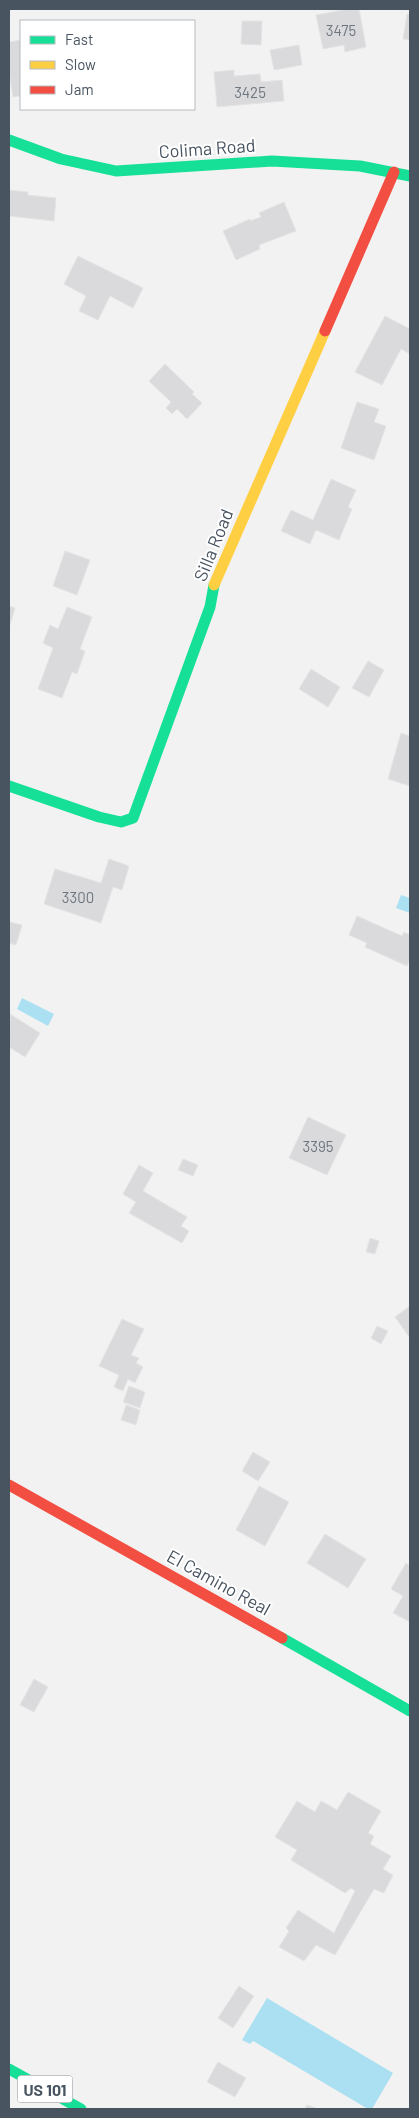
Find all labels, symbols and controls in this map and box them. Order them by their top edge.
legend [20,20,195,110]
house number: 3475 [326,21,356,39]
text: Fast [65,30,93,48]
text: Slow [65,55,96,73]
text: Jam [65,80,94,98]
house number: 3425 [234,83,266,101]
street label: Colima Road [158,134,256,162]
street label: Silla Road [189,506,237,584]
house number: 3300 [62,888,94,906]
house number: 3395 [303,1137,333,1155]
street label: El Camino Real [163,1545,275,1619]
road number: US 101 [18,2076,72,2102]

